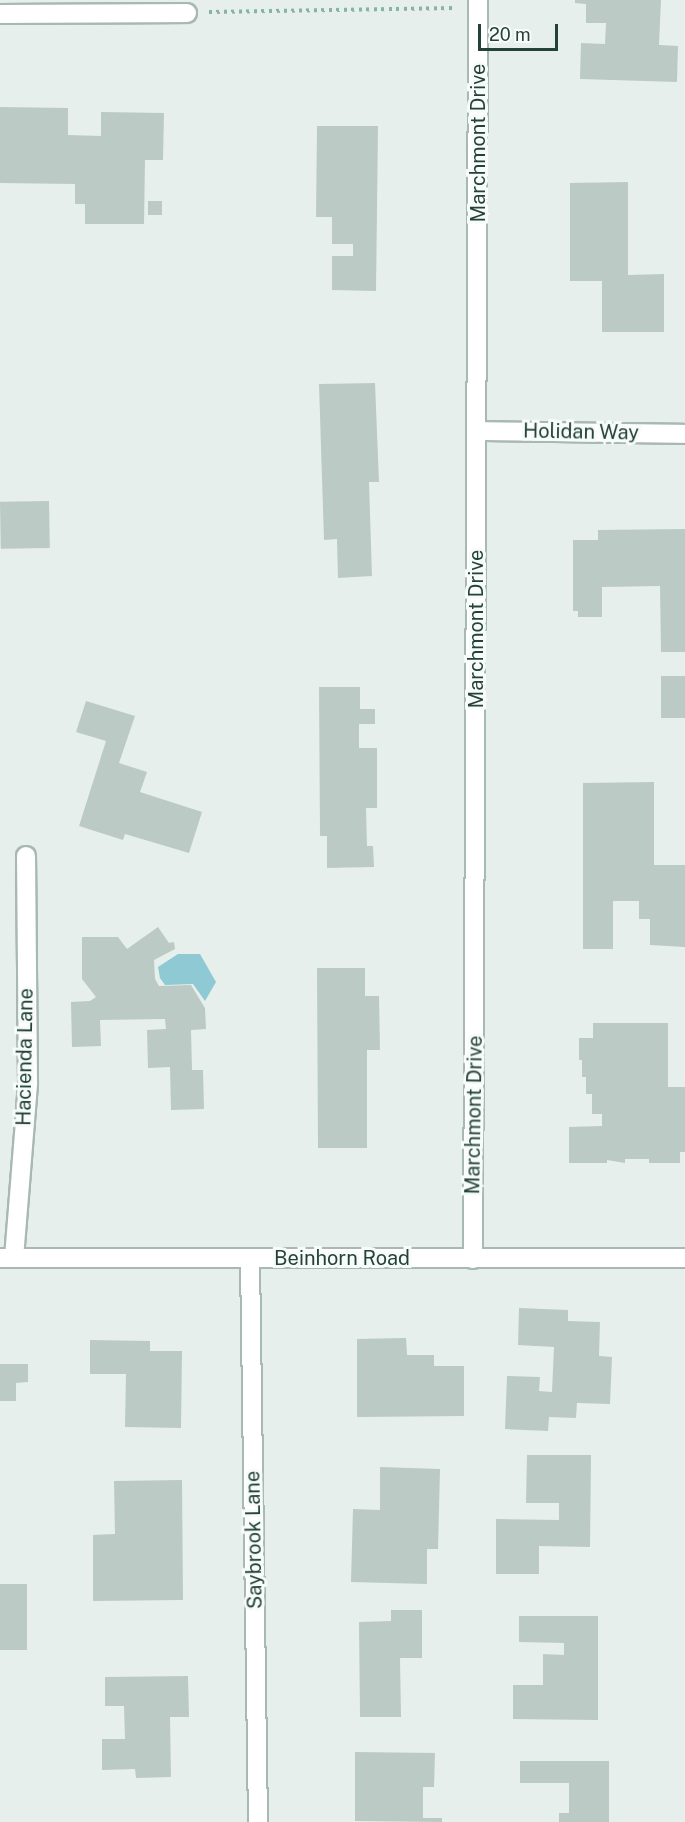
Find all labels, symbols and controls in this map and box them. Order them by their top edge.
scale bar [481,12,560,50]
text: 20 m [489,24,531,45]
street label: Marchmont Drive [466,64,490,222]
street label: Holidan Way [523,419,639,445]
street label: Marchmont Drive [464,550,488,708]
street label: Hacienda Lane [12,988,38,1126]
street label: Marchmont Drive [461,1035,487,1195]
street label: Beinhorn Road [274,1246,410,1270]
street label: Saybrook Lane [241,1471,267,1609]

